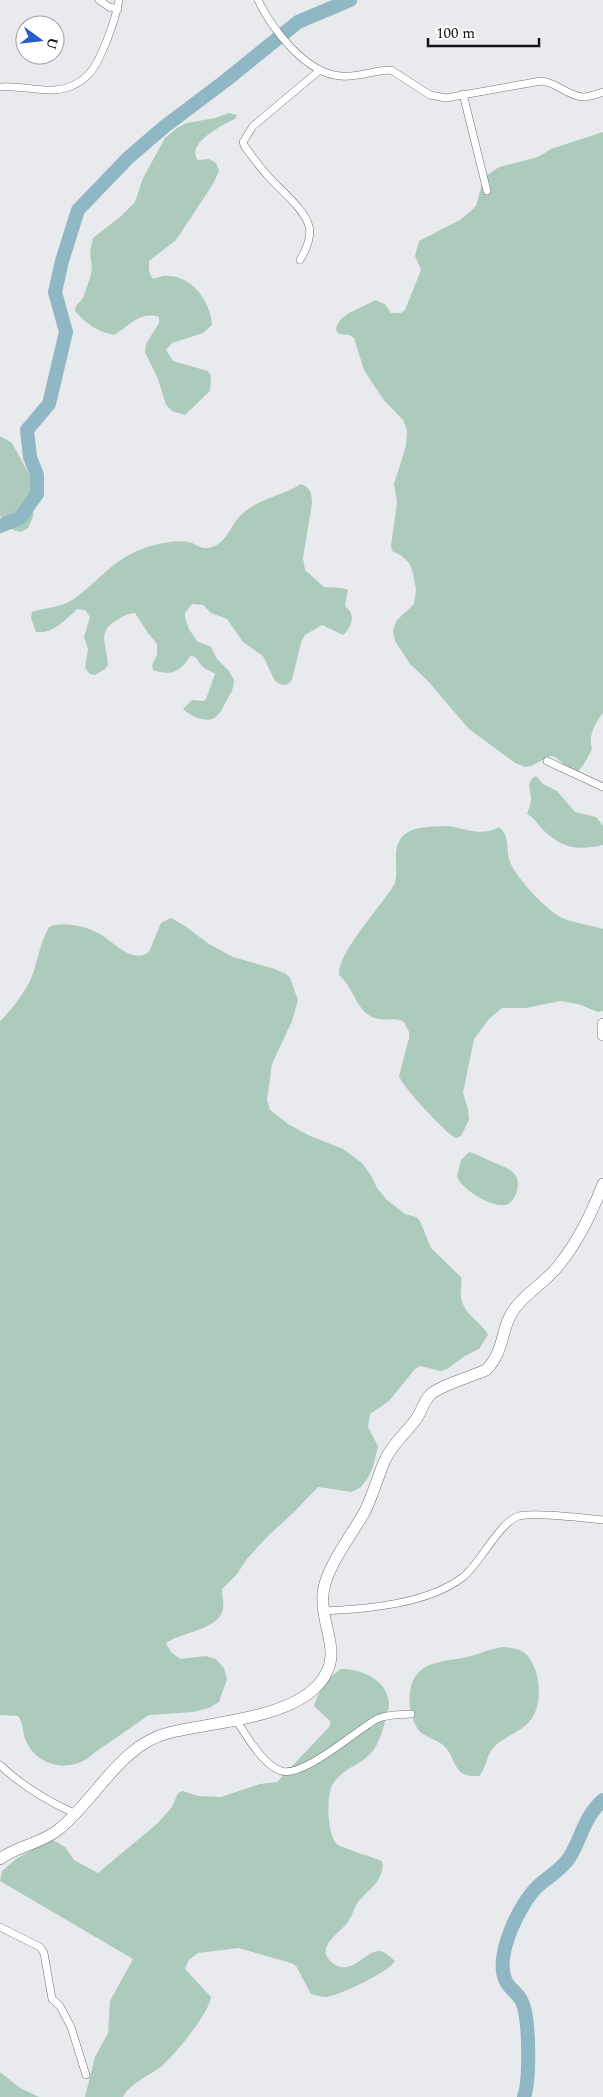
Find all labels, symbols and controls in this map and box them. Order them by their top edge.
north arrow [15,15,65,65]
scale bar [428,15,539,47]
text: 100 m [436,22,475,45]
text: U [40,35,64,52]

